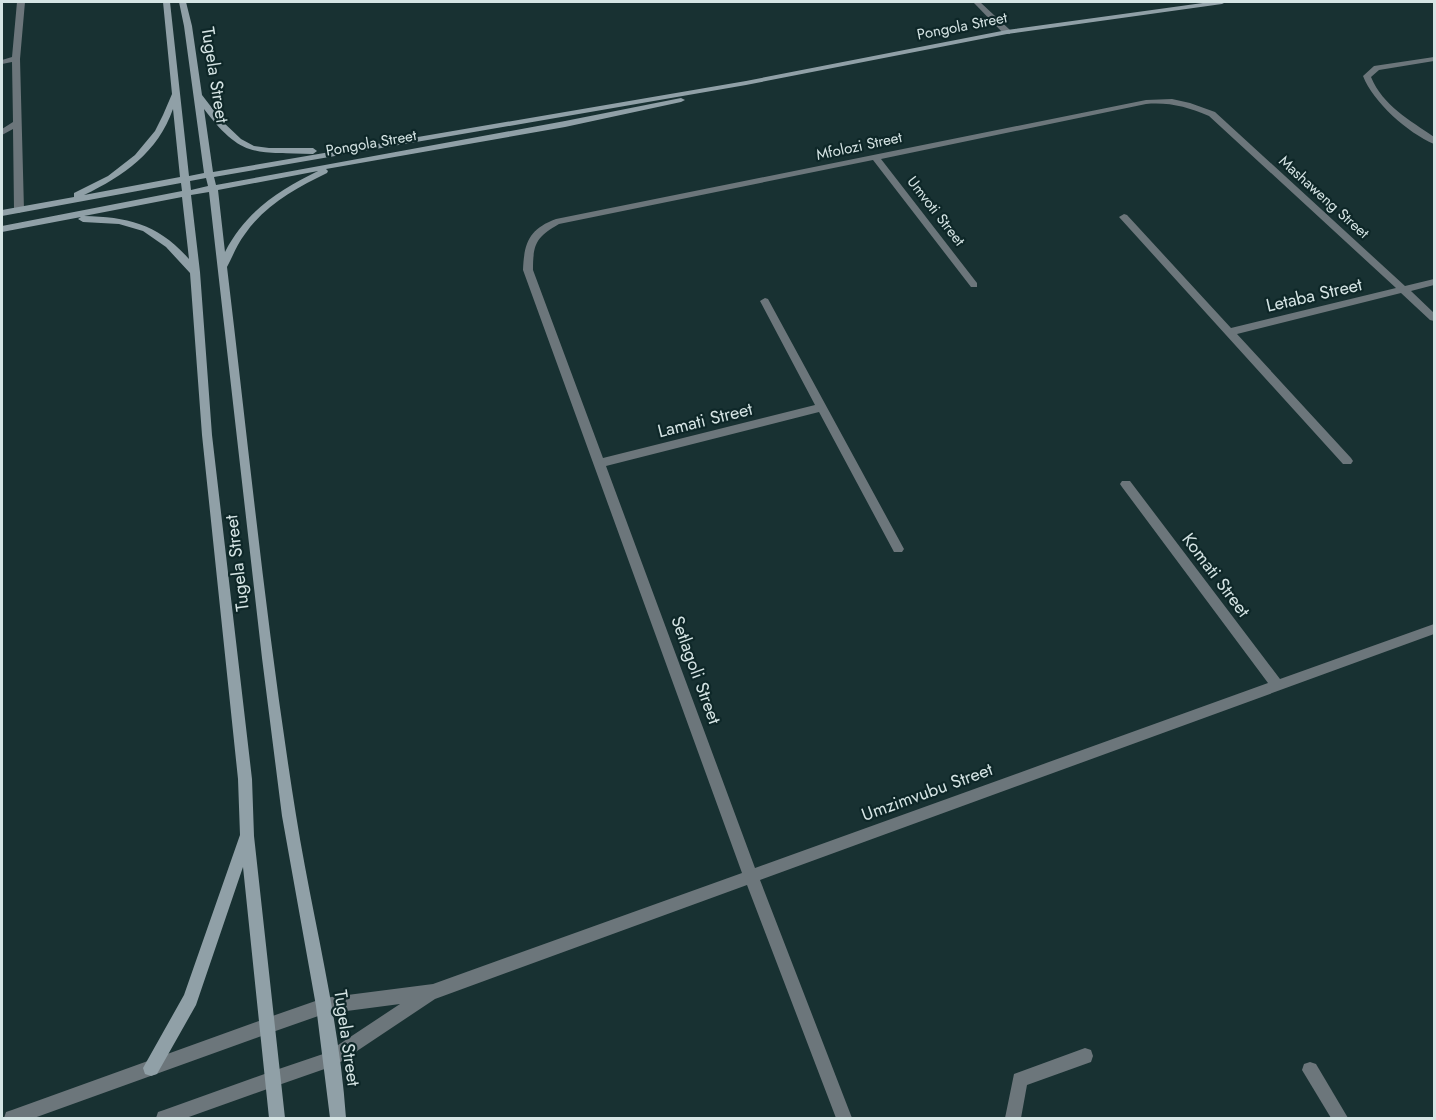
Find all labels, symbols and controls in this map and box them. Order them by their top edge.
street label: Pongola Street [915,6,1009,46]
street label: Tugela Street [195,25,236,126]
street label: Pongola Street [324,124,418,162]
street label: Mfolozi Street [814,126,904,166]
street label: Mashaweng Street [1274,150,1374,244]
street label: Umvoti Street [902,171,971,251]
street label: Letaba Street [1264,271,1365,319]
street label: Lamati Street [655,396,756,444]
street label: Tugela Street [218,513,256,613]
street label: Komati Street [1176,527,1257,623]
street label: Setlagoli Street [664,612,728,728]
street label: Umzimvubu Street [858,756,997,828]
street label: Tugela Street [327,988,367,1089]

